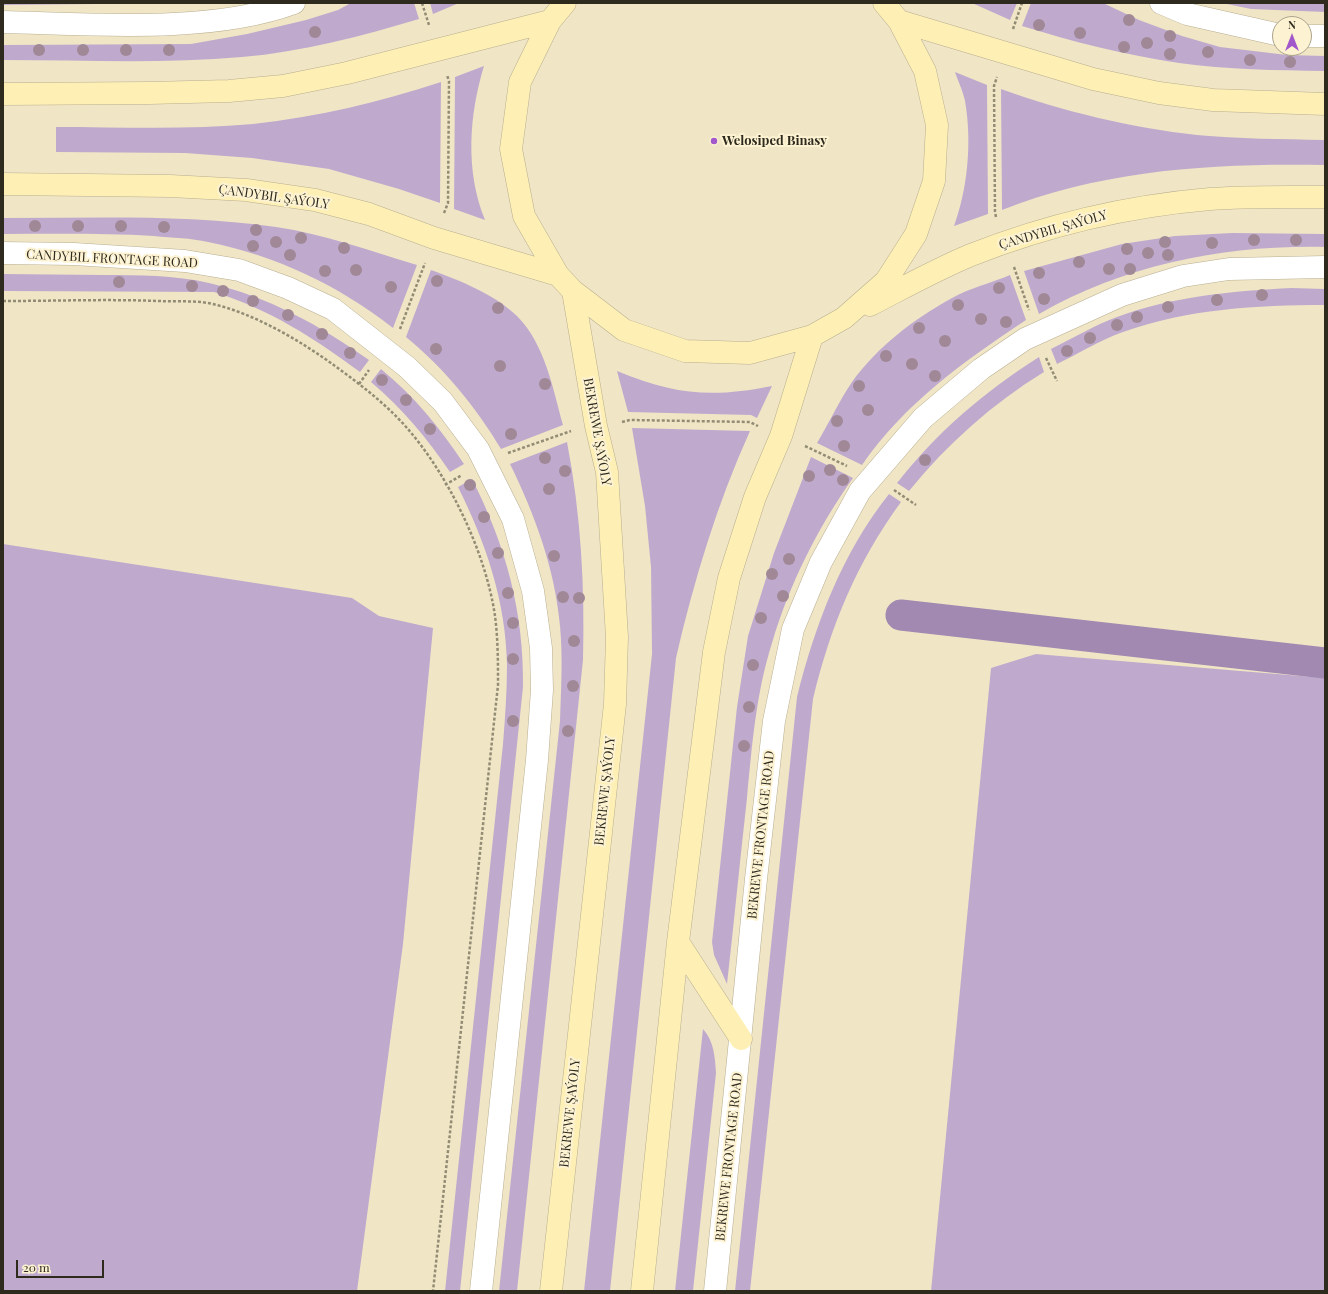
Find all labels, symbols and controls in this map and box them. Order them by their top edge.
north arrow [1272,16,1312,56]
text: N [1288,17,1296,32]
place label: Welosiped Binasy [722,133,827,149]
marker: Welosiped Binasy [709,136,719,146]
street label: ÇANDYBIL ŞAÝOLY [217,181,331,213]
street label: ÇANDYBIL ŞAÝOLY [997,207,1109,253]
street label: CANDYBIL FRONTAGE ROAD [26,247,198,271]
street label: BEKREWE ŞAÝOLY [580,377,614,487]
street label: BEKREWE ŞAÝOLY [592,736,618,846]
street label: BEKREWE FRONTAGE ROAD [744,750,778,920]
street label: BEKREWE ŞAÝOLY [557,1058,583,1168]
street label: BEKREWE FRONTAGE ROAD [712,1072,746,1242]
scale bar [18,1252,106,1278]
text: 20 m [23,1259,50,1275]

